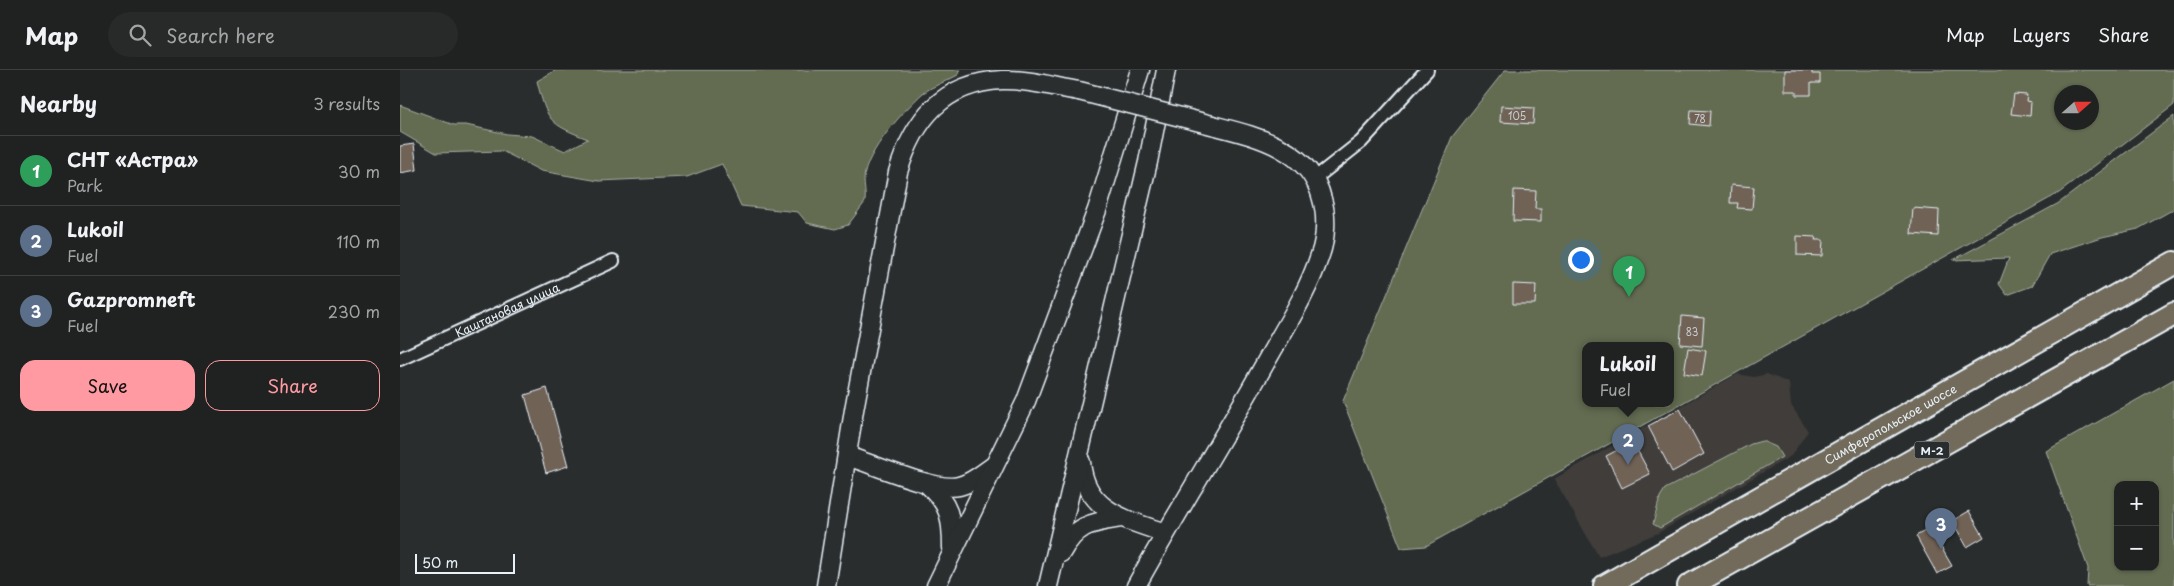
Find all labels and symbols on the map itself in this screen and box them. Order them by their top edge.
north arrow [2054,85,2099,130]
house number: 105 [1508,108,1526,123]
house number: 78 [1694,111,1706,126]
your location [1568,247,1594,273]
pin: 1 [1613,256,1645,297]
street label: Каштановая улица [452,278,563,342]
house number: 83 [1686,324,1698,339]
street label: Симферопольское шоссе [1821,379,1960,469]
pin: 2 [1612,424,1644,465]
road number: М-2 [1914,442,1950,458]
pin: 3 [1925,508,1957,549]
scale bar [415,551,515,574]

